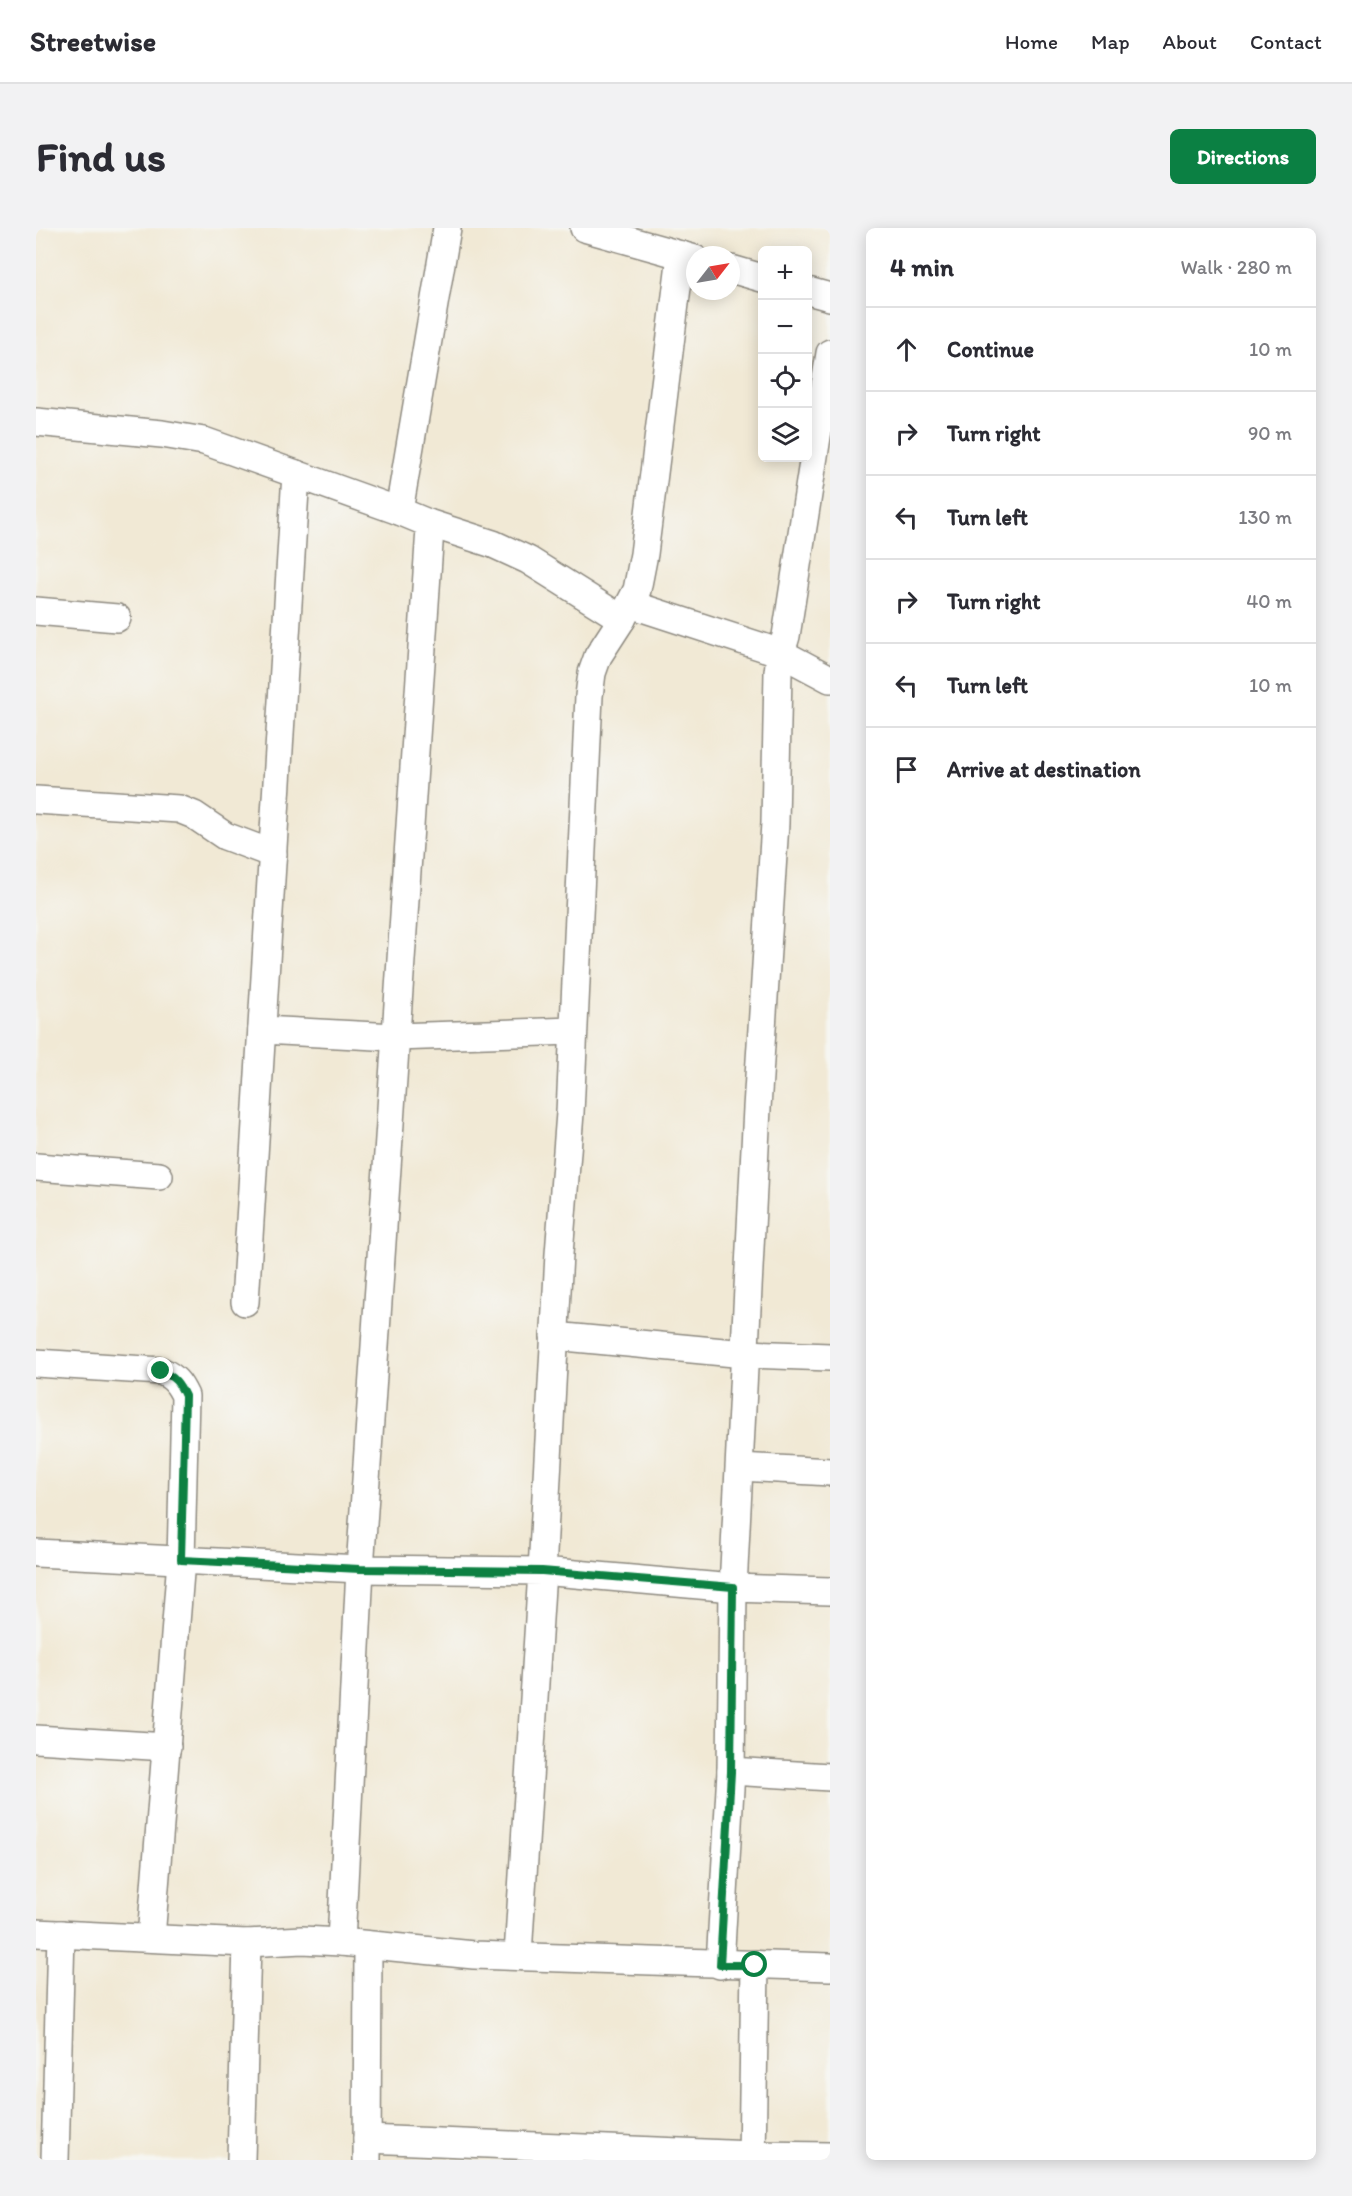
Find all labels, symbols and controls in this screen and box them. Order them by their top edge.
text: Streetwise [30,24,156,58]
text: Home [1005,29,1058,54]
text: Map [1091,29,1130,54]
text: About [1163,29,1217,54]
text: Contact [1250,29,1322,54]
button: Directions [1170,129,1316,184]
text: Find us [36,131,166,182]
north arrow [686,246,740,300]
map controls [758,246,812,462]
button: + [758,246,812,300]
text: 4 min [890,251,954,283]
text: Walk · 280 m [1180,255,1292,279]
button: − [758,300,812,354]
icon: ahead [890,333,923,366]
text: Continue [947,336,1034,363]
text: 10 m [1249,337,1292,361]
button: locate [758,354,812,408]
button: layers [758,408,812,462]
icon: right [890,417,923,450]
text: Turn right [947,420,1041,447]
text: 90 m [1248,421,1292,445]
icon: left [890,501,923,534]
text: Turn left [947,504,1028,531]
text: 130 m [1238,505,1292,529]
icon: right [890,585,923,618]
text: Turn right [947,588,1041,615]
text: 40 m [1246,589,1292,613]
icon: left [890,669,923,702]
text: Turn left [947,672,1028,699]
text: 10 m [1249,673,1292,697]
icon: arrive [890,753,923,786]
text: Arrive at destination [947,756,1141,783]
route end [147,1357,173,1383]
route start [741,1951,767,1977]

